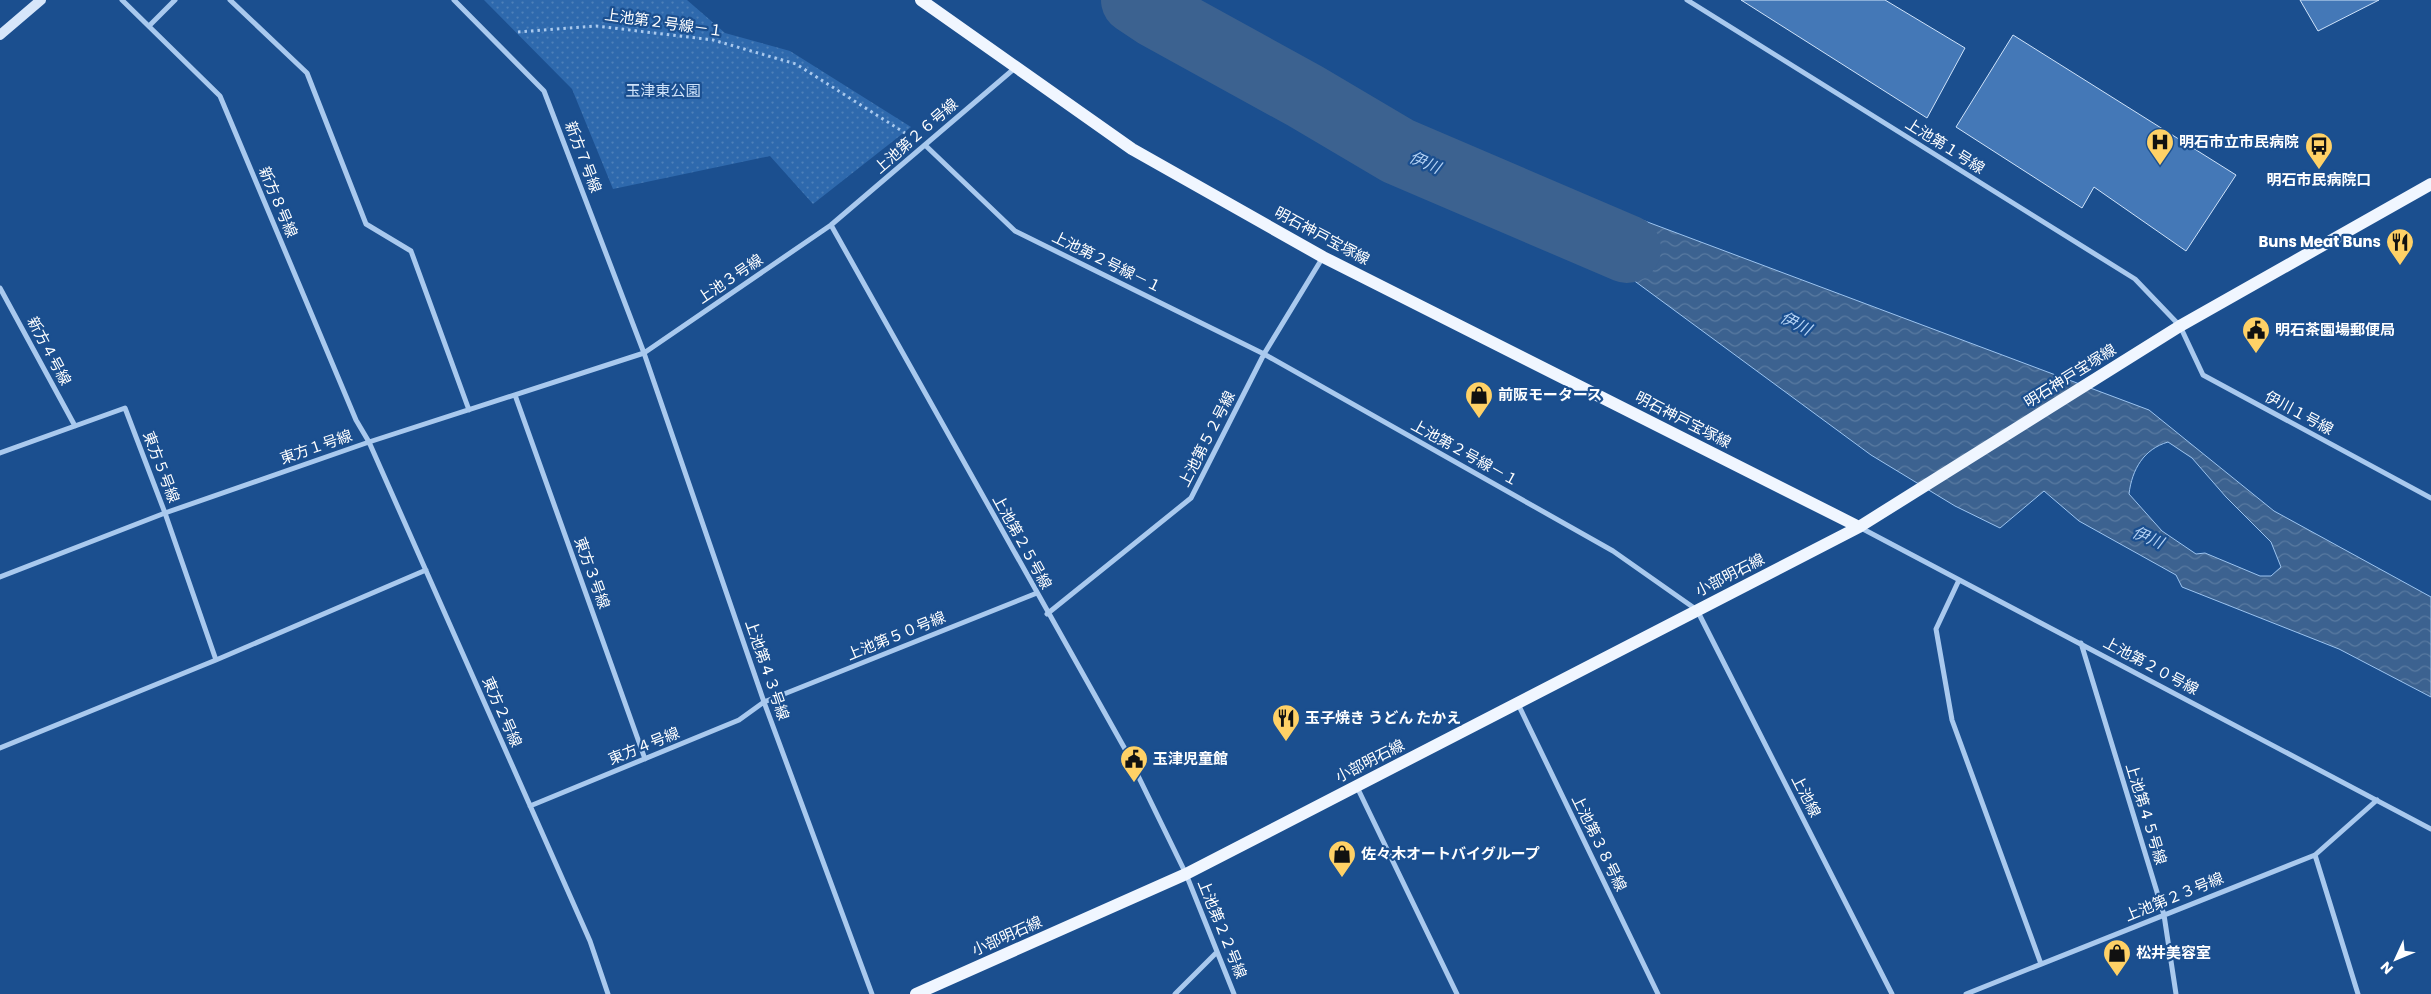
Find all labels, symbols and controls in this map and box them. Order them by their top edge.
street label: 上池第２号線－１ [603,4,725,41]
park label: 玉津東公園 [625,80,701,101]
street label: 上池第２６号線 [869,93,962,178]
street label: 上池第１号線 [1902,113,1989,178]
street label: 新方７号線 [560,118,607,196]
hospital icon: 明石市立市民病院 [2145,127,2175,166]
place label: 明石市立市民病院 [2179,131,2299,152]
bus stop icon: 明石市民病院口 [2304,131,2334,170]
water label: 伊川 [1406,146,1446,180]
street label: 新方８号線 [254,163,303,240]
place label: 明石市民病院口 [2266,169,2372,190]
street label: 明石神戸宝塚線 [1271,202,1374,269]
street label: 上池第２号線－１ [1049,226,1166,297]
restaurant icon: Buns Meat Buns [2385,227,2415,266]
place label: Buns Meat Buns [2258,231,2381,252]
street label: 上池３号線 [693,249,767,308]
water label: 伊川 [1776,306,1817,342]
street label: 新方４号線 [23,313,76,389]
public building icon: 明石茶園場郵便局 [2241,315,2271,354]
place label: 明石茶園場郵便局 [2275,319,2395,340]
street label: 明石神戸宝塚線 [2020,339,2120,412]
shop icon: 前阪モータース [1464,380,1494,419]
place label: 前阪モータース [1498,384,1602,405]
street label: 明石神戸宝塚線 [1632,386,1735,453]
street label: 伊川１号線 [2261,386,2337,439]
street label: 上池第５２号線 [1173,387,1240,490]
street label: 上池第２号線－１ [1408,414,1523,491]
street label: 東方１号線 [277,424,355,469]
street label: 東方５号線 [138,428,185,506]
street label: 上池第２５号線 [988,491,1057,593]
water label: 伊川 [2129,521,2169,555]
street label: 東方３号線 [570,534,615,612]
street label: 小部明石線 [1692,548,1768,601]
street label: 上池第５０号線 [843,606,948,665]
street label: 上池第４３号線 [740,617,794,723]
street label: 上池第２０号線 [2100,632,2203,699]
street label: 東方２号線 [478,673,527,750]
restaurant icon: 玉子焼き うどん たかえ [1271,703,1301,742]
place label: 玉子焼き うどん たかえ [1305,707,1461,728]
street label: 東方４号線 [605,722,683,769]
street label: 小部明石線 [1332,734,1408,787]
public building icon: 玉津児童館 [1119,744,1149,783]
place label: 玉津児童館 [1153,748,1228,769]
street label: 上池第４５号線 [2121,761,2172,867]
street label: 上池線 [1787,771,1826,821]
street label: 上池第３８号線 [1567,791,1632,895]
shop icon: 佐々木オートバイグループ [1327,839,1357,878]
place label: 佐々木オートバイグループ [1361,843,1540,864]
street label: 上池第２３号線 [2121,867,2226,926]
street label: 上池第２２号線 [1193,876,1252,981]
street label: 小部明石線 [968,911,1045,960]
north arrow [2371,934,2421,984]
shop icon: 松井美容室 [2102,938,2132,977]
place label: 松井美容室 [2136,942,2211,963]
text: N [2376,957,2397,979]

